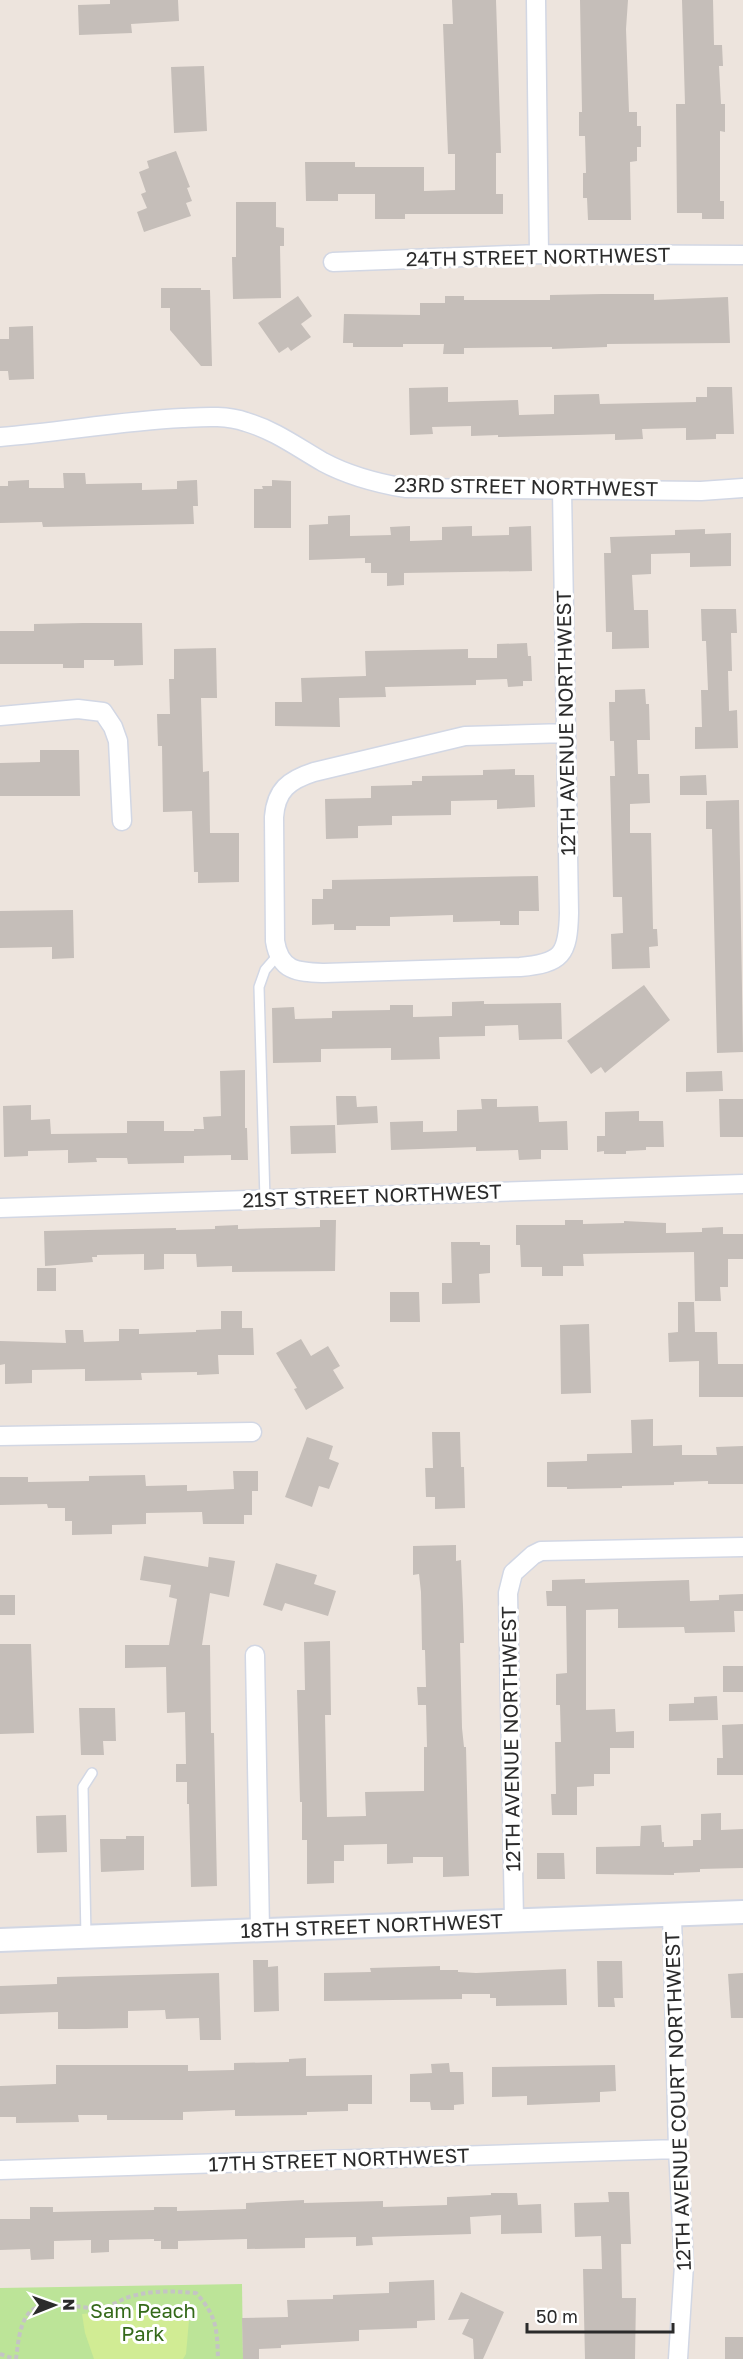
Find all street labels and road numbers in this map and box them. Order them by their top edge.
street label: 24TH STREET NORTHWEST [406,242,670,270]
street label: 23RD STREET NORTHWEST [394,472,658,500]
street label: 12TH AVENUE NORTHWEST [551,590,579,856]
street label: 21ST STREET NORTHWEST [242,1178,502,1212]
street label: 12TH AVENUE NORTHWEST [496,1606,524,1872]
street label: 18TH STREET NORTHWEST [240,1908,503,1942]
street label: 12TH AVENUE COURT NORTHWEST [659,1931,695,2271]
street label: 17TH STREET NORTHWEST [208,2142,470,2176]

